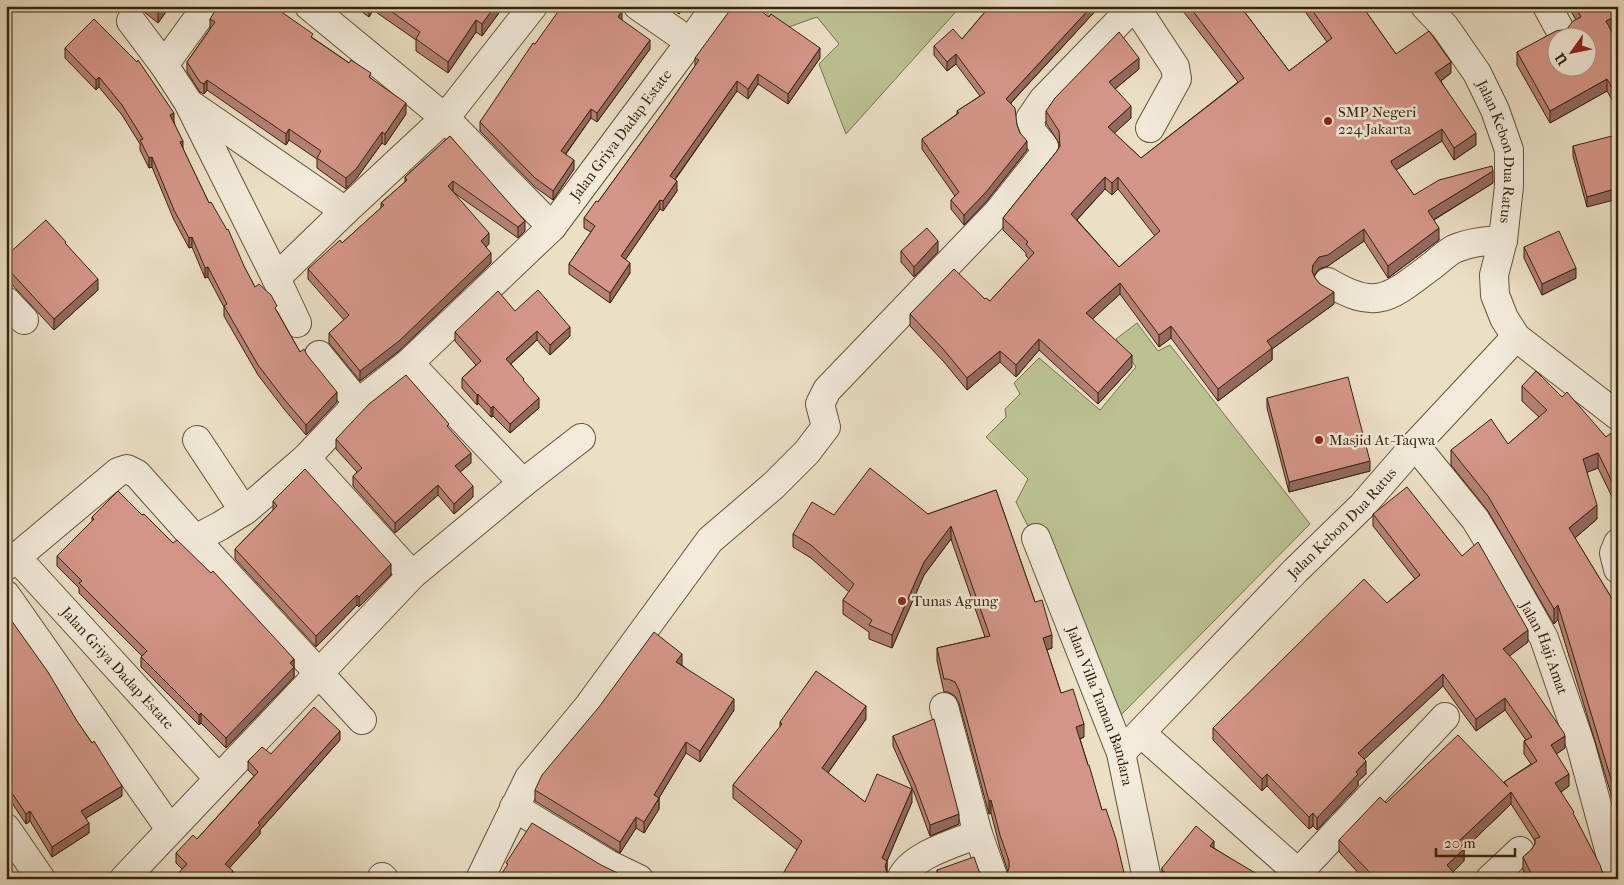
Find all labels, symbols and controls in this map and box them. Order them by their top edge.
north arrow [1546,28,1596,78]
text: U [1551,50,1572,69]
street label: Jalan Griya Dadap Estate [565,65,676,205]
street label: Jalan Kebon Dua Ratus [1472,76,1519,225]
place label: SMP Negeri 224 Jakarta [1338,103,1417,138]
marker: SMP Negeri 224 Jakarta [1322,115,1334,127]
place label: Masjid At-Taqwa [1329,431,1436,449]
marker: Masjid At-Taqwa [1313,434,1325,446]
street label: Jalan Kebon Dua Ratus [1283,464,1401,583]
place label: Tunas Agung [912,592,999,610]
marker: Tunas Agung [896,595,908,607]
street label: Jalan Haji Amat [1516,597,1572,698]
street label: Jalan Griya Dadap Estate [57,602,178,733]
street label: Jalan Villa Taman Bandara [1062,623,1137,788]
scale bar [1436,825,1515,857]
text: 20 m [1444,834,1476,852]

